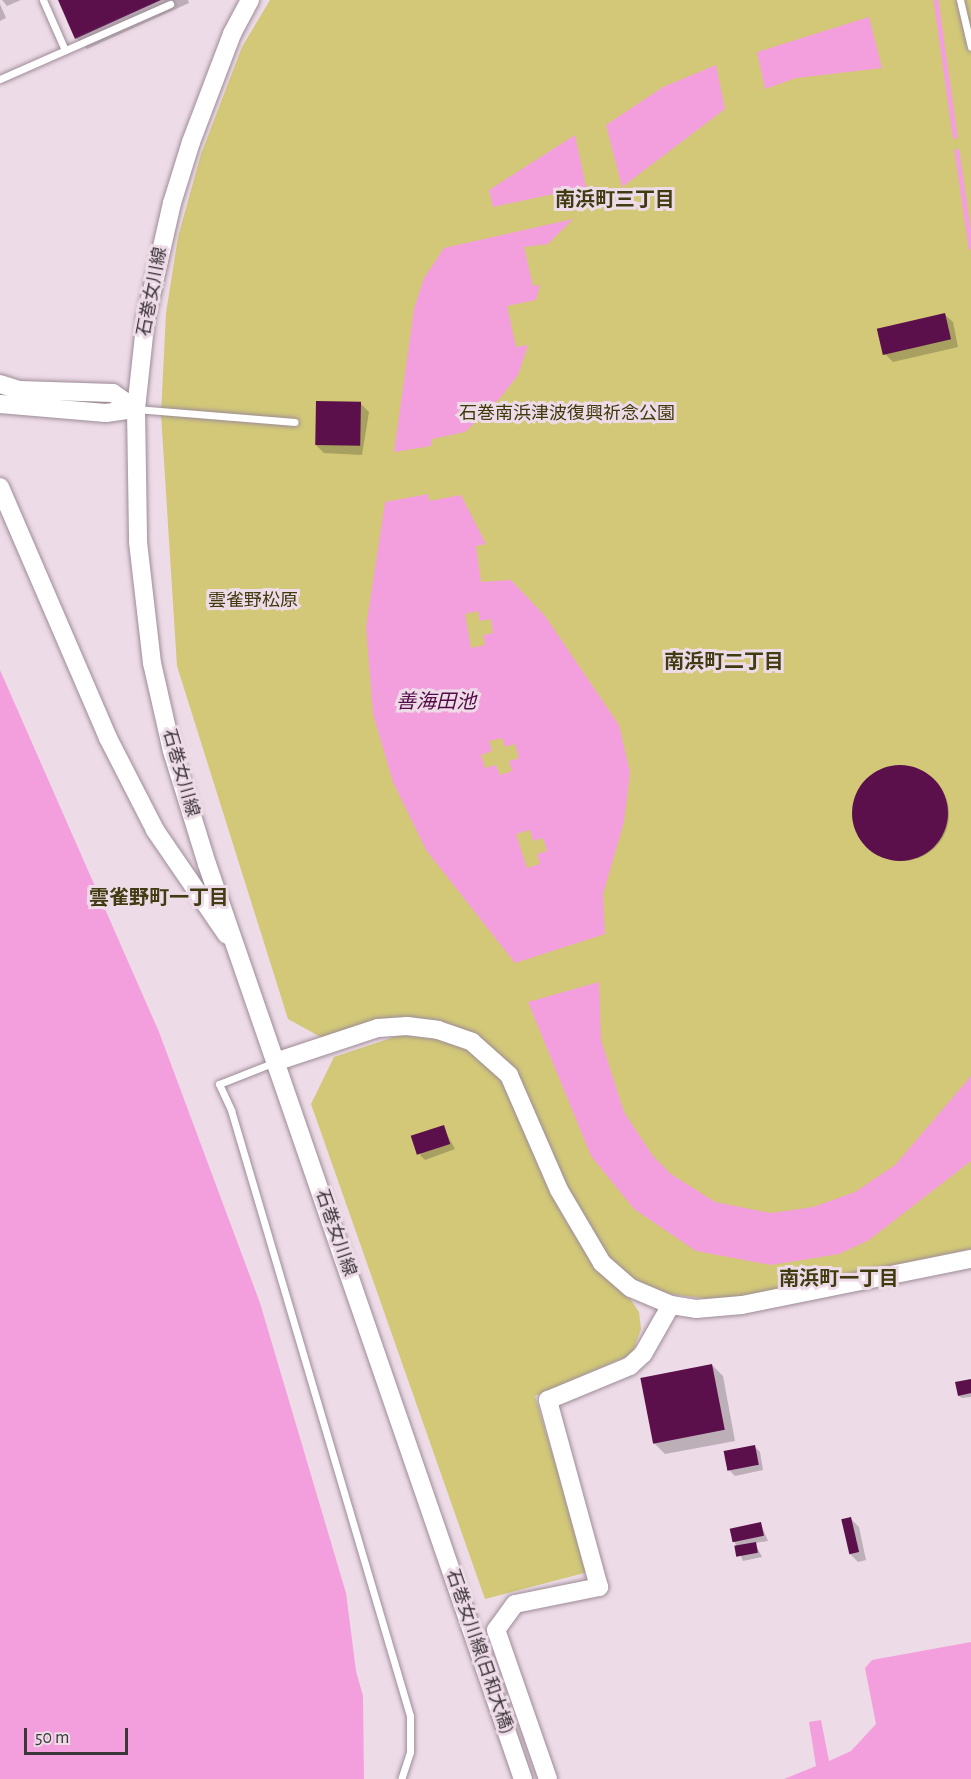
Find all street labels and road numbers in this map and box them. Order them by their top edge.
street label: 石巻女川線 [134,246,172,338]
street label: 石巻女川線 [157,727,203,819]
street label: 石巻女川線 [310,1187,360,1279]
street label: 石巻女川線(日和大橋) [441,1567,517,1737]

